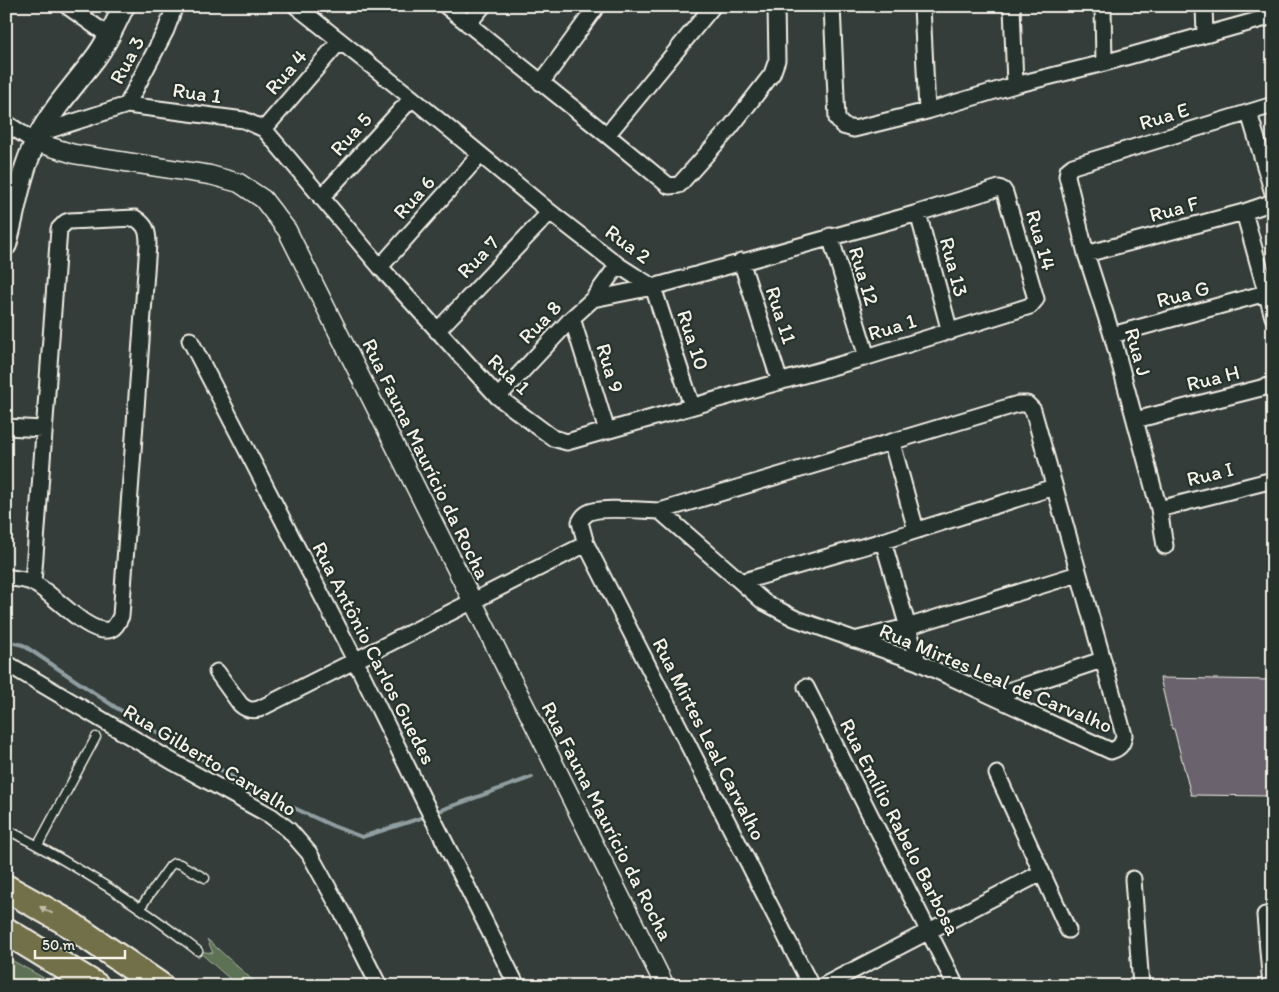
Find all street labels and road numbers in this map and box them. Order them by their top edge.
street label: Rua 3 [104,31,150,88]
street label: Rua 4 [259,44,312,99]
street label: Rua 1 [171,77,223,108]
street label: Rua E [1136,96,1192,135]
street label: Rua 5 [324,107,377,161]
street label: Rua 6 [387,170,440,224]
street label: Rua F [1146,190,1201,227]
street label: Rua 14 [1021,207,1062,273]
street label: Rua 2 [601,219,656,269]
street label: Rua 7 [451,230,504,283]
street label: Rua 13 [935,234,974,299]
street label: Rua 12 [844,243,885,308]
street label: Rua G [1154,274,1212,313]
street label: Rua 11 [760,283,803,347]
street label: Rua 8 [513,295,566,349]
street label: Rua 10 [672,306,715,373]
street label: Rua 1 [865,307,919,346]
street label: Rua J [1120,325,1157,379]
street label: Rua Fauna Maurício da Rocha [357,334,496,583]
street label: Rua 9 [591,340,630,396]
street label: Rua 1 [483,348,536,400]
street label: Rua H [1184,359,1242,396]
street label: Rua I [1184,456,1236,491]
street label: Rua Antônio Carlos Guedes [307,537,442,768]
street label: Rua Mirtes Leal de Carvalho [876,617,1117,738]
street label: Rua Mirtes Leal Carvalho [647,633,771,844]
street label: Rua Fauna Maurício da Rocha [536,697,679,944]
street label: Rua Gilberto Carvalho [119,698,302,821]
street label: Rua Emílio Rabelo Barbosa [835,714,966,939]

